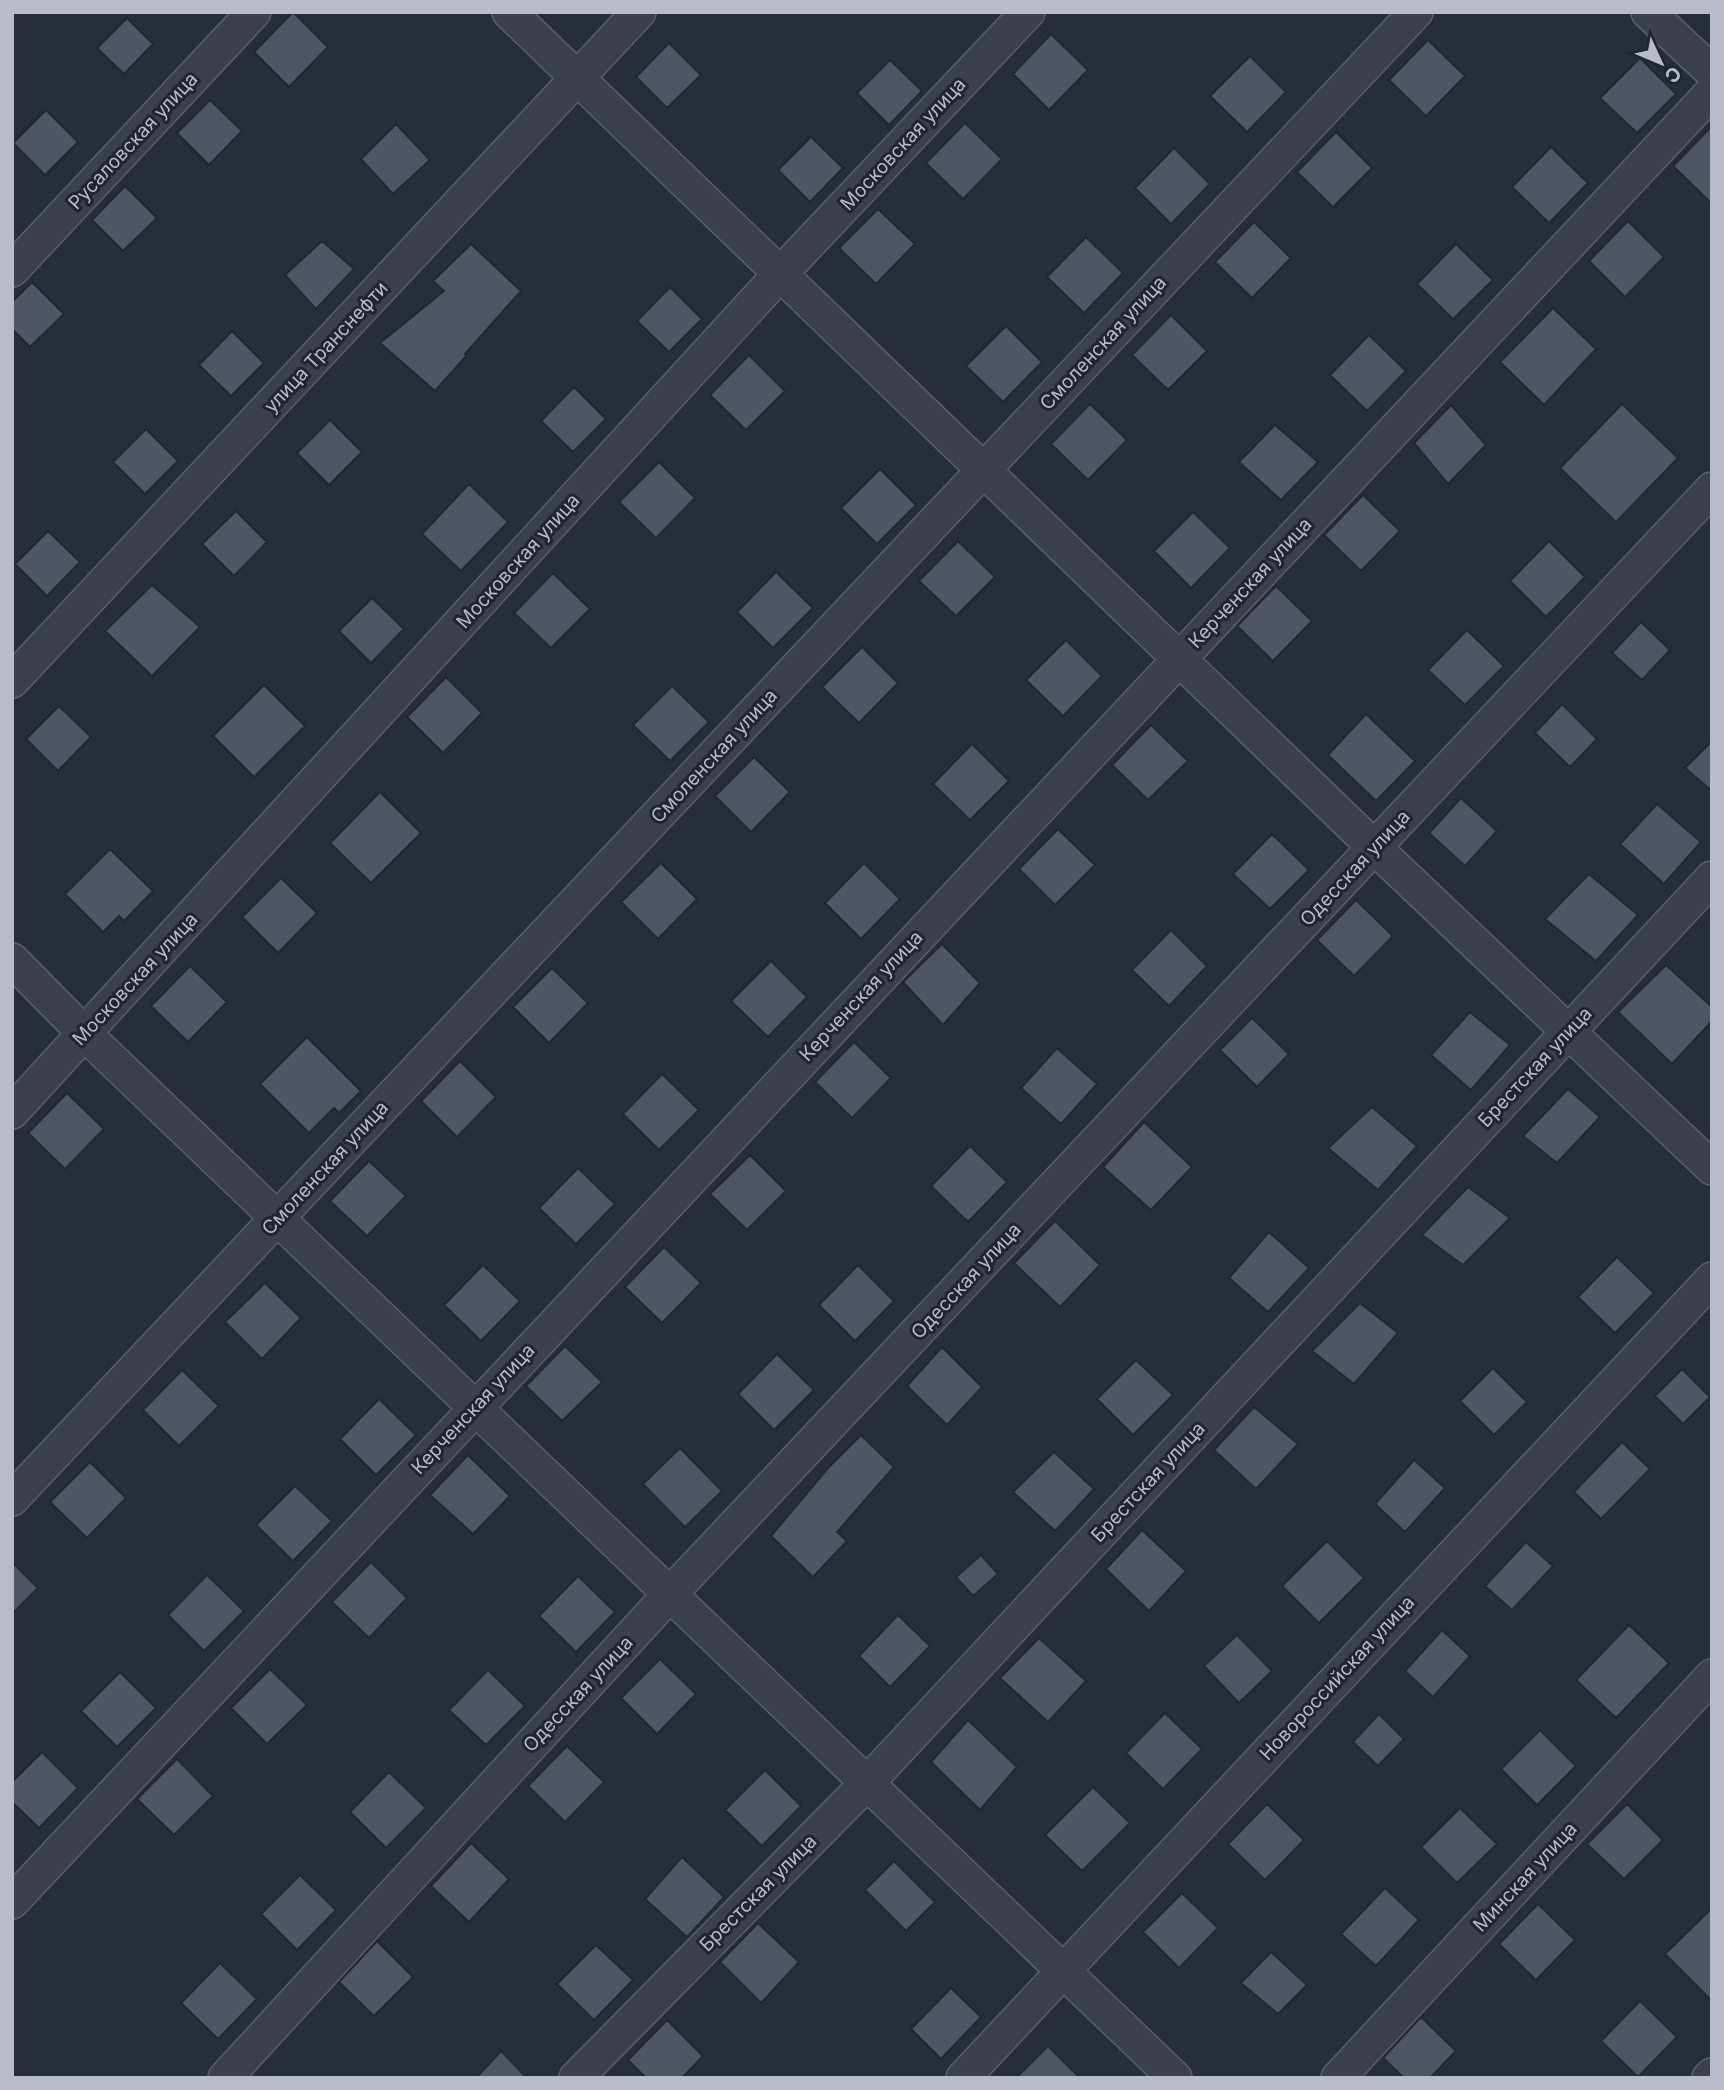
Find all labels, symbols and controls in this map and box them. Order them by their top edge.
north arrow [1626,28,1696,98]
text: С [1660,61,1686,88]
street label: Русаловская улица [64,68,202,214]
street label: Московская улица [836,73,970,215]
street label: Смоленская улица [1035,271,1171,415]
street label: улица Транснефти [259,277,393,417]
street label: Московская улица [452,489,584,633]
street label: Керченская улица [1184,513,1316,653]
street label: Смоленская улица [646,684,782,828]
street label: Одесская улица [1295,805,1415,931]
street label: Московская улица [68,908,202,1050]
street label: Керченская улица [795,926,927,1066]
street label: Брестская улица [1473,1002,1597,1132]
street label: Смоленская улица [257,1096,393,1240]
street label: Одесская улица [906,1218,1026,1344]
street label: Керченская улица [407,1339,539,1479]
street label: Брестская улица [1086,1417,1210,1547]
street label: Новороссийская улица [1255,1591,1419,1765]
street label: Одесская улица [518,1631,638,1757]
street label: Минская улица [1468,1817,1582,1937]
street label: Брестская улица [695,1830,821,1956]

